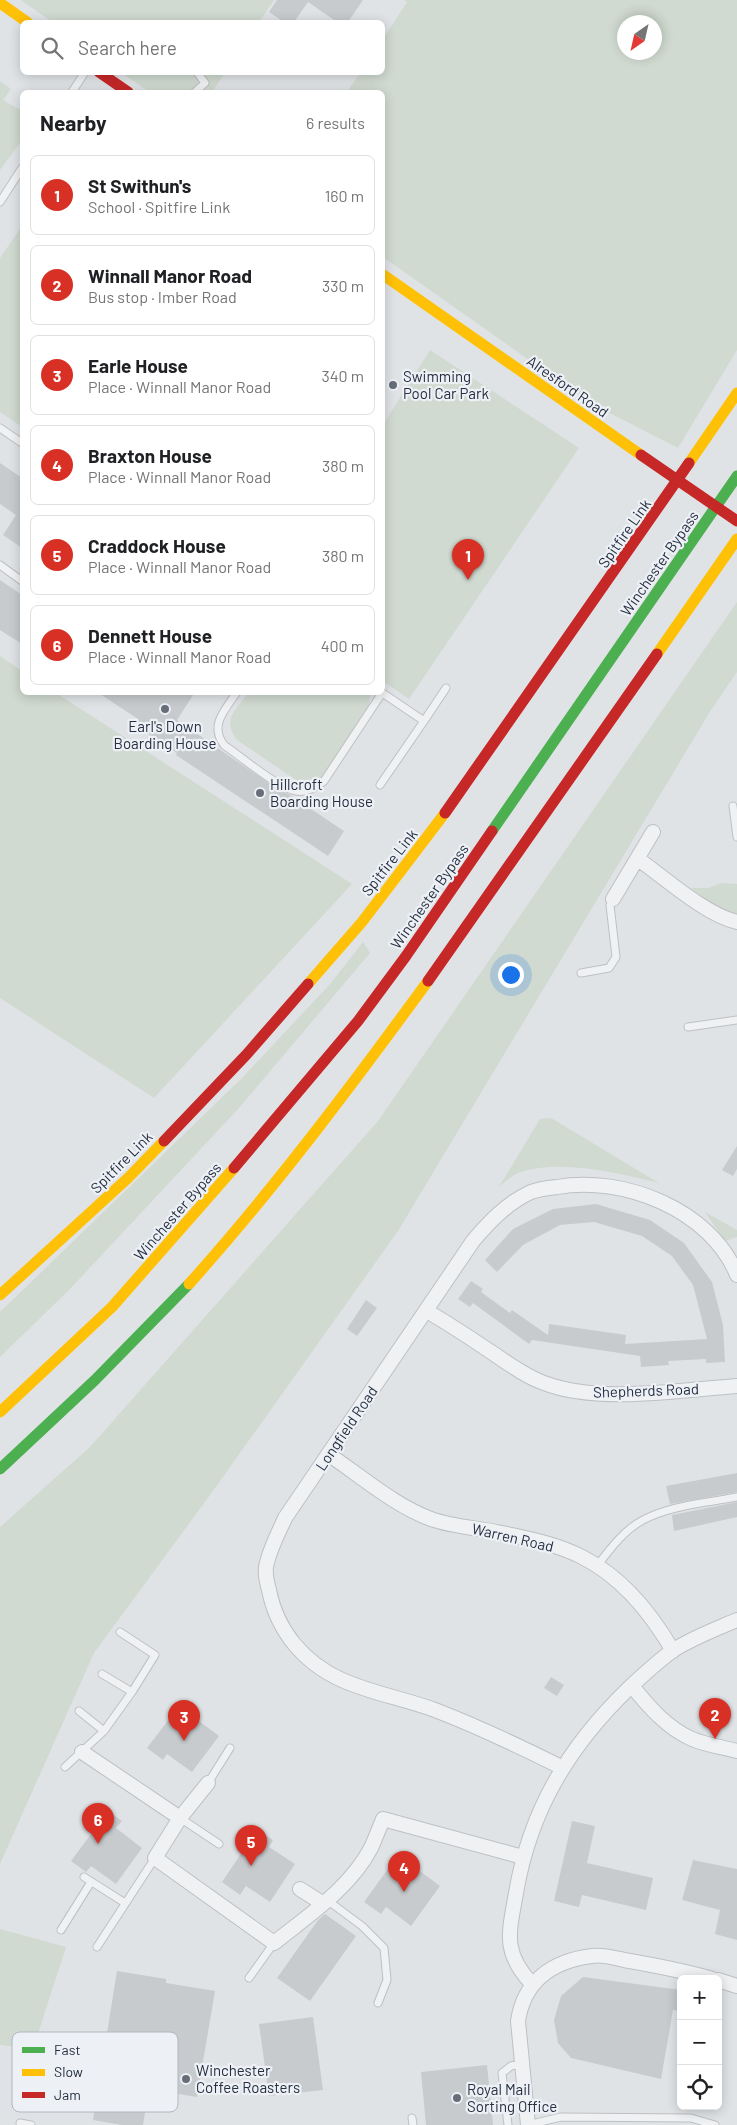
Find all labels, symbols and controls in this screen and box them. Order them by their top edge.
north arrow [617,15,662,60]
search box [20,20,385,75]
icon: search [38,34,66,62]
text: Search here [78,36,177,59]
text: Nearby [40,110,106,135]
text: 6 results [306,113,365,132]
text: St Swithun's [88,174,191,197]
text: 1 [54,186,60,205]
text: 160 m [325,186,364,205]
text: School · Spitfire Link [88,197,230,216]
text: Winnall Manor Road [88,264,252,287]
text: 2 [53,276,61,295]
text: 330 m [322,276,364,295]
text: Bus stop · Imber Road [88,287,237,306]
street label: Alresford Road [524,351,612,421]
text: Earle House [88,354,188,377]
text: 3 [53,366,61,385]
text: 340 m [321,366,364,385]
place label: Swimming Pool Car Park [403,367,489,402]
text: Place · Winnall Manor Road [88,377,271,396]
marker: Swimming Pool Car Park [387,379,399,391]
text: Braxton House [88,444,212,467]
text: 4 [52,456,62,475]
text: 380 m [322,456,364,475]
text: Place · Winnall Manor Road [88,467,271,486]
street label: Spitfire Link [594,495,655,571]
street label: Winchester Bypass [616,507,702,619]
text: Craddock House [88,534,226,557]
pin: 1 [452,539,484,580]
text: 5 [53,546,61,565]
text: 380 m [322,546,364,565]
text: Place · Winnall Manor Road [88,557,271,576]
text: Dennett House [88,624,212,647]
text: 6 [53,636,61,655]
text: 400 m [321,636,364,655]
text: Place · Winnall Manor Road [88,647,271,666]
marker: Earl's Down Boarding House [159,703,171,715]
place label: Earl's Down Boarding House [114,717,217,752]
place label: Hillcroft Boarding House [270,775,373,810]
marker: Hillcroft Boarding House [254,787,266,799]
street label: Spitfire Link [357,825,421,899]
street label: Winchester Bypass [386,840,472,952]
your location [498,962,524,988]
street label: Spitfire Link [86,1127,156,1197]
street label: Winchester Bypass [130,1158,224,1264]
street label: Shepherds Road [593,1379,699,1401]
street label: Longfield Road [311,1382,381,1474]
street label: Warren Road [470,1519,556,1555]
pin: 2 [699,1698,731,1739]
pin: 3 [168,1700,200,1741]
pin: 6 [82,1803,114,1844]
pin: 5 [235,1825,267,1866]
pin: 4 [388,1851,420,1892]
map controls [677,1975,722,2110]
button: + [677,1975,722,2020]
button: − [677,2020,722,2065]
legend [12,2032,178,2112]
text: Fast [54,2041,80,2058]
place label: Winchester Coffee Roasters [196,2061,300,2096]
text: Slow [54,2063,83,2080]
button: locate [677,2065,722,2110]
marker: Winchester Coffee Roasters [180,2073,192,2085]
place label: Royal Mail Sorting Office [467,2080,557,2115]
text: Jam [54,2086,81,2103]
marker: Royal Mail Sorting Office [451,2092,463,2104]

